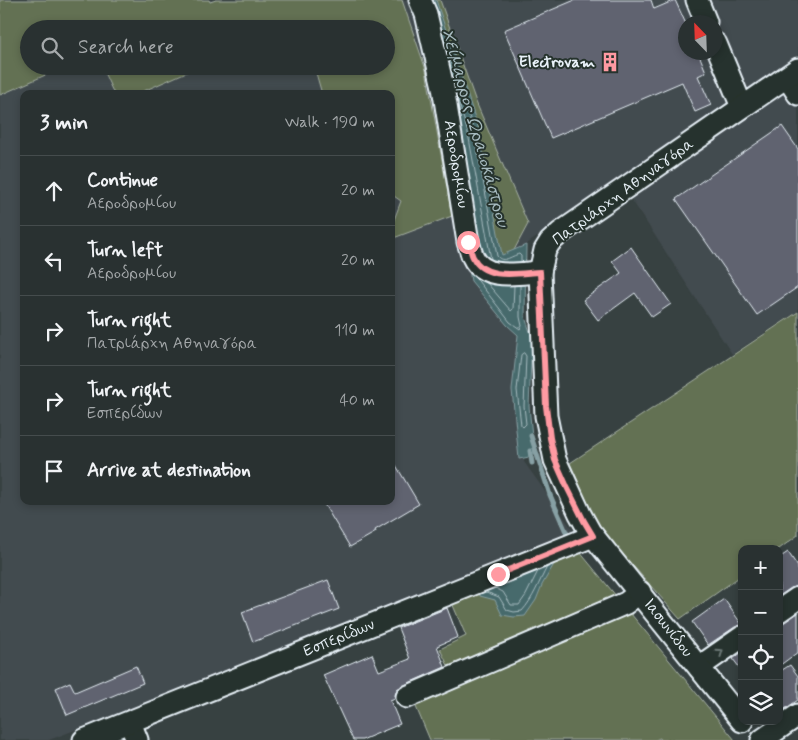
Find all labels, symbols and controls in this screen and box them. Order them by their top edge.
north arrow [678,15,723,60]
search box [20,20,395,75]
water label: Χείμαρρος Ωραιοκάστρου [435,26,515,232]
icon: search [38,34,66,62]
text: Search here [78,35,174,60]
building icon: Electrovam [599,51,621,73]
place label: Electrovam [518,52,595,73]
text: 3 min [40,109,88,137]
text: Walk · 190 m [285,112,375,133]
street label: Αεροδρομίου [439,118,473,210]
street label: Πατριάρχη Αθηναγόρα [548,134,698,250]
text: Continue [87,168,158,193]
icon: ahead [40,177,68,205]
text: 20 m [341,180,375,201]
text: Αεροδρομίου [87,193,176,214]
route start [457,231,480,254]
text: Turn left [87,238,163,263]
icon: left [40,247,68,275]
text: 20 m [341,250,375,271]
text: Αεροδρομίου [87,263,176,284]
text: Turn right [87,308,171,333]
icon: right [40,317,68,345]
text: 110 m [334,320,375,341]
text: Πατριάρχη Αθηναγόρα [87,333,257,354]
text: Turn right [87,378,171,403]
icon: right [40,387,68,415]
text: 40 m [339,390,375,411]
text: Εσπερίδων [87,403,162,424]
icon: arrive [40,457,68,485]
text: Arrive at destination [87,458,251,483]
map controls [738,545,783,725]
button: + [738,545,783,590]
route end [487,563,510,586]
button: − [738,590,783,635]
street label: Ιασωνίδου [638,594,698,662]
street label: Εσπερίδων [300,614,378,662]
button: locate [738,635,783,680]
one-way arrow [715,649,724,658]
button: layers [738,680,783,725]

